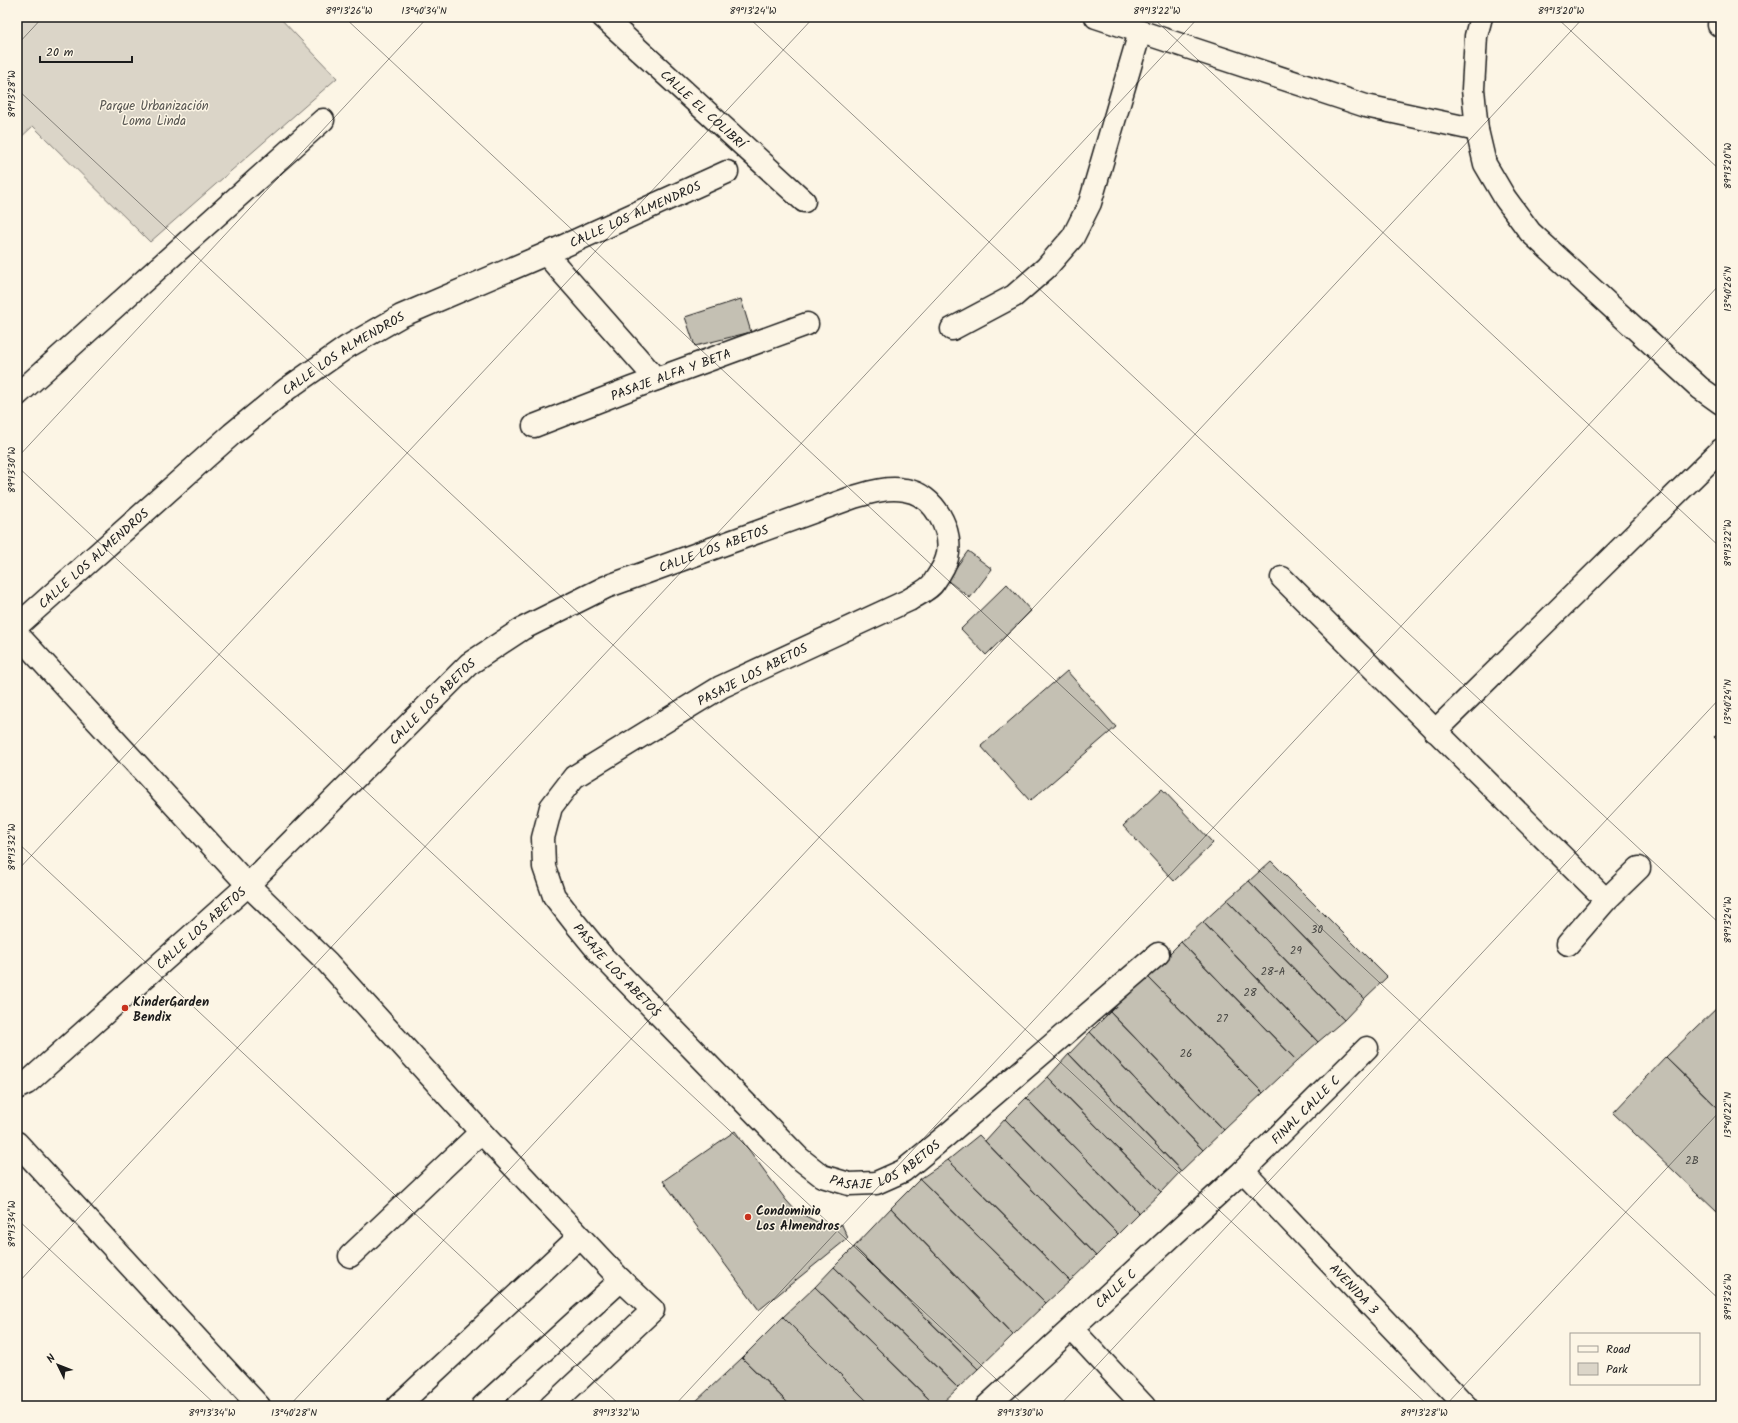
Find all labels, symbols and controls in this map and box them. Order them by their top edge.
text: 89°13'26"W [325,3,373,19]
text: 13°40'34"N [401,3,447,19]
text: 89°13'24"W [729,3,777,19]
text: 89°13'22"W [1133,3,1181,19]
text: 89°13'20"W [1538,3,1584,19]
scale bar [40,38,132,64]
text: 20 m [46,43,74,62]
street label: CALLE EL COLIBRÍ [655,65,751,156]
text: 89°13'28"W [4,70,20,118]
park label: Parque Urbanización Loma Linda [99,96,209,132]
text: 89°13'20"W [1720,143,1736,189]
street label: CALLE LOS ALMENDROS [566,176,705,254]
text: 13°40'26"N [1720,266,1736,312]
street label: CALLE LOS ALMENDROS [278,307,409,401]
street label: PASAJE ALFA Y BETA [608,344,734,407]
text: 89°13'30"W [4,447,20,493]
street label: CALLE LOS ALMENDROS [34,504,154,614]
text: 89°13'22"W [1720,519,1736,567]
street label: CALLE LOS ABETOS [656,520,772,579]
street label: PASAJE LOS ABETOS [694,638,812,712]
street label: CALLE LOS ABETOS [385,653,480,750]
text: 13°40'24"N [1720,679,1736,725]
text: 89°13'32"W [4,823,20,871]
street label: CALLE LOS ABETOS [151,882,252,975]
text: 89°13'24"W [1720,896,1736,944]
street label: PASAJE LOS ABETOS [567,919,665,1023]
house number: 30 [1311,921,1323,939]
house number: 29 [1290,942,1303,960]
house number: 28-A [1261,963,1286,981]
house number: 28 [1243,984,1257,1002]
place label: KinderGarden Bendix [133,992,209,1028]
marker: KinderGarden Bendix [120,1003,130,1013]
house number: 27 [1216,1010,1229,1028]
house number: 26 [1180,1045,1192,1063]
street label: FINAL CALLE C [1267,1071,1346,1150]
text: 13°40'22"N [1720,1092,1736,1138]
street label: PASAJE LOS ABETOS [827,1135,946,1196]
house number: 2B [1685,1152,1699,1170]
text: 89°13'34"W [4,1200,20,1247]
place label: Condominio Los Almendros [756,1201,840,1237]
marker: Condominio Los Almendros [743,1212,753,1222]
street label: AVENIDA 3 [1324,1259,1383,1320]
street label: CALLE C [1090,1264,1142,1314]
text: 89°13'26"W [1720,1273,1736,1321]
legend [1570,1333,1700,1385]
text: Road [1606,1340,1631,1359]
north arrow [38,1345,78,1385]
text: N [42,1350,60,1368]
text: Park [1606,1360,1628,1379]
text: 89°13'34"W [189,1405,236,1421]
text: 13°40'28"N [271,1405,317,1421]
text: 89°13'32"W [592,1405,640,1421]
text: 89°13'30"W [997,1405,1043,1421]
text: 89°13'28"W [1400,1405,1448,1421]

